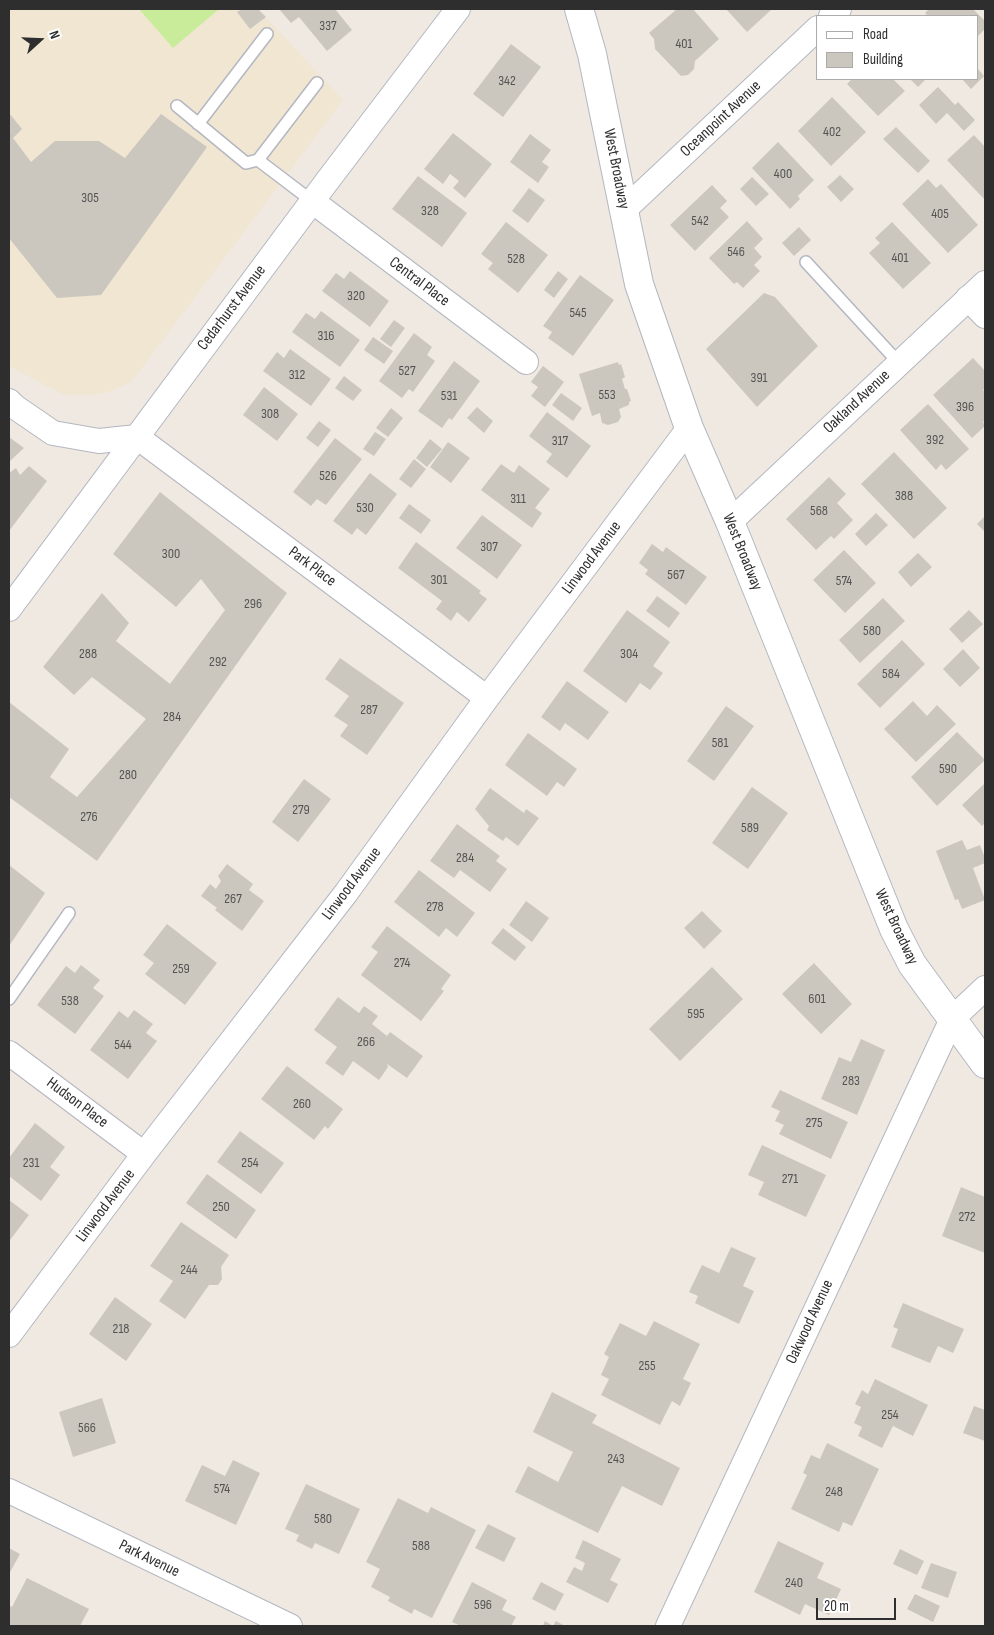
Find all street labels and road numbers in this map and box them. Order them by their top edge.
street label: Oceanpoint Avenue [677,77,765,161]
street label: West Broadway [599,127,633,211]
street label: Central Place [385,253,453,311]
street label: Cedarhurst Avenue [194,262,270,354]
street label: Oakland Avenue [820,366,894,438]
street label: West Broadway [718,511,766,593]
street label: Linwood Avenue [558,518,626,598]
street label: Park Place [284,543,340,591]
street label: Linwood Avenue [318,844,386,924]
street label: West Broadway [870,886,922,968]
street label: Hudson Place [43,1074,111,1132]
street label: Linwood Avenue [72,1166,140,1246]
street label: Oakwood Avenue [782,1277,838,1367]
street label: Park Avenue [116,1536,182,1582]

